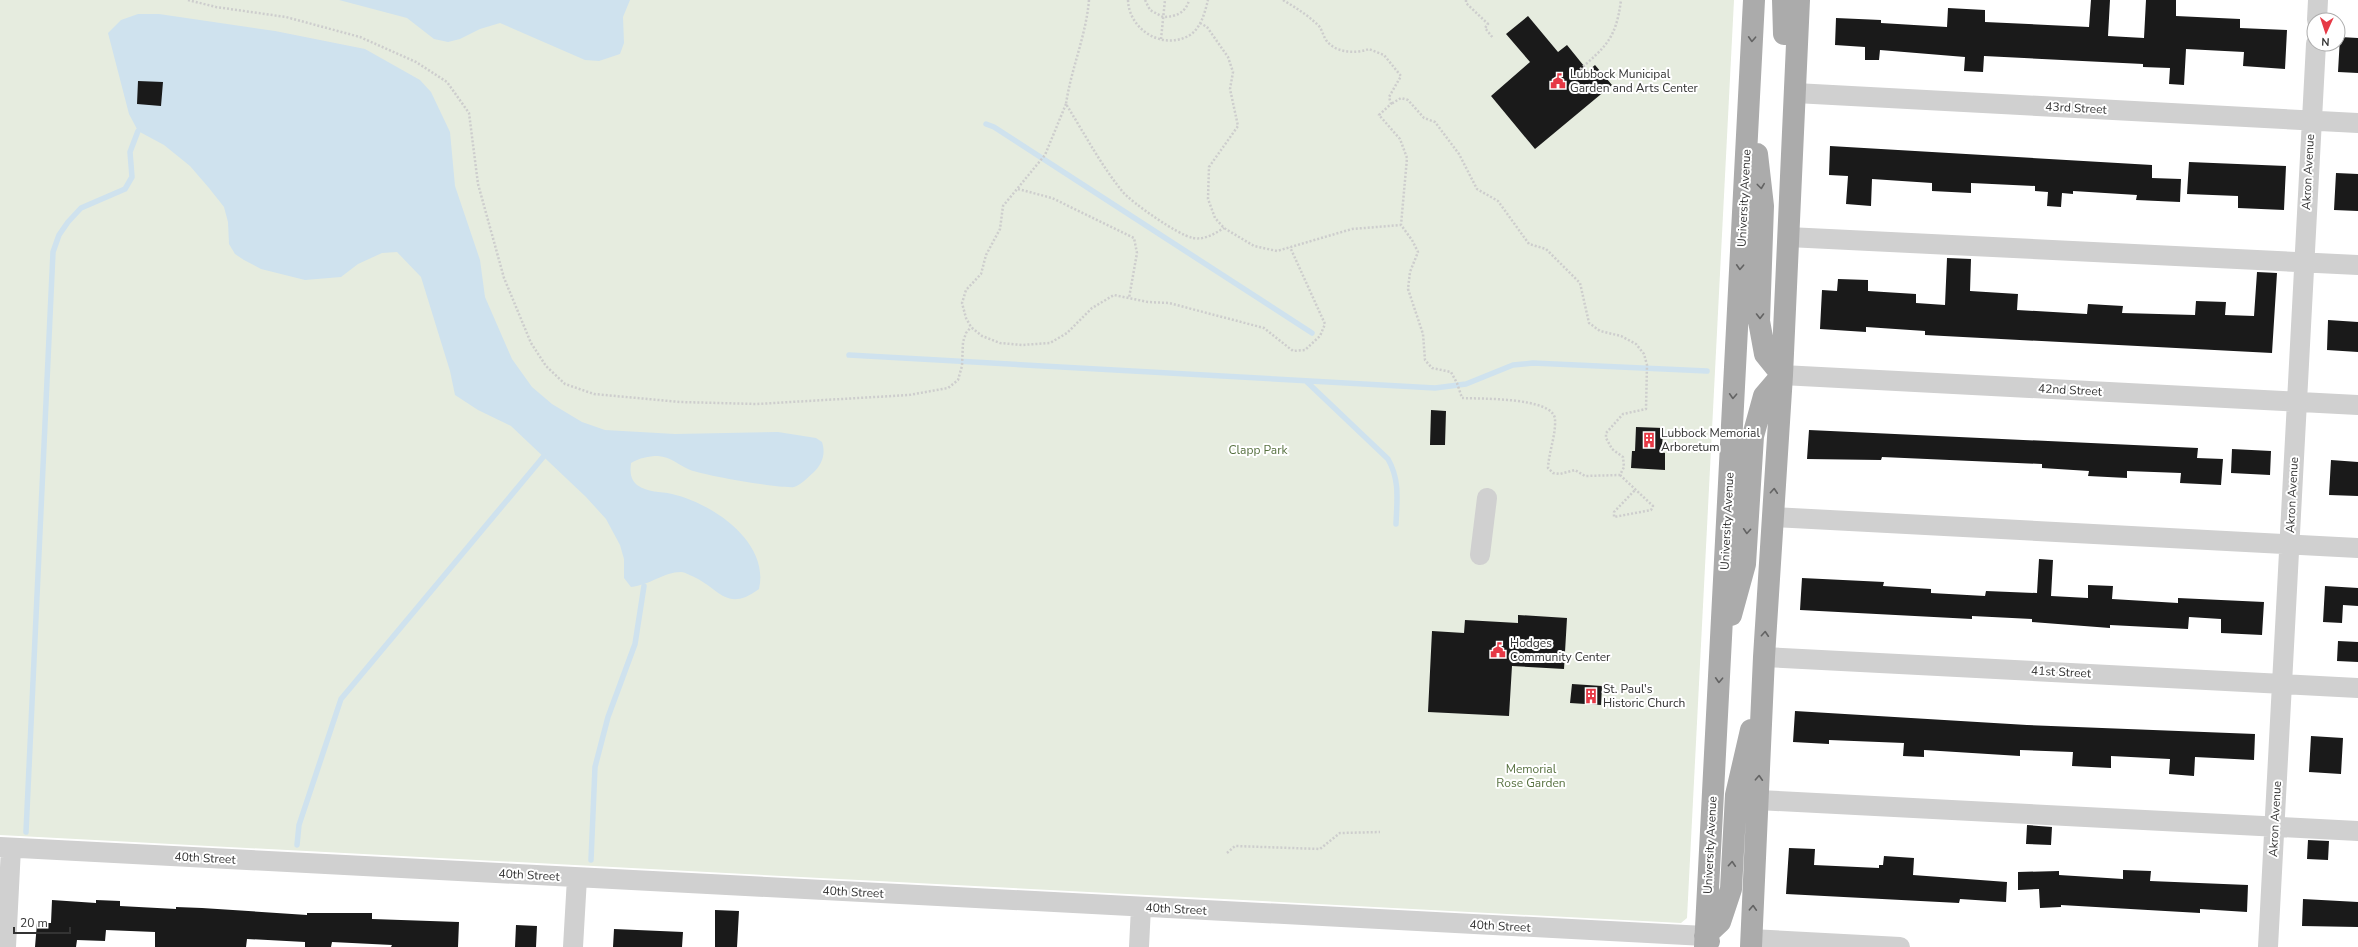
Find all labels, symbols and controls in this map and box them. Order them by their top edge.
north arrow [2306,12,2346,52]
text: N [2321,34,2330,49]
one-way arrow [1748,36,1757,42]
place label: Lubbock Municipal Garden and Arts Center [1570,66,1699,96]
public building icon: Lubbock Municipal Garden and Arts Center [1549,72,1567,90]
street label: 43rd Street [2045,98,2108,118]
street label: Akron Avenue [2298,133,2318,211]
street label: University Avenue [1733,149,1755,247]
one-way arrow [1756,183,1765,189]
one-way arrow [1736,264,1745,270]
one-way arrow [1756,313,1764,319]
street label: 42nd Street [2038,380,2103,400]
one-way arrow [1729,393,1738,399]
place label: Lubbock Memorial Arboretum [1661,425,1760,455]
building icon: Lubbock Memorial Arboretum [1640,431,1658,449]
park label: Clapp Park [1228,442,1289,458]
street label: Akron Avenue [2282,456,2302,534]
street label: University Avenue [1716,472,1738,570]
one-way arrow [1770,488,1779,494]
one-way arrow [1743,528,1752,534]
one-way arrow [1761,631,1770,637]
place label: Hodges Community Center [1510,635,1611,665]
public building icon: Hodges Community Center [1489,641,1507,659]
street label: 41st Street [2031,662,2092,682]
one-way arrow [1715,677,1723,683]
place label: St. Paul's Historic Church [1603,681,1685,711]
building icon: St. Paul's Historic Church [1582,687,1600,705]
park label: Memorial Rose Garden [1496,761,1566,791]
one-way arrow [1755,775,1763,781]
street label: Akron Avenue [2265,780,2285,858]
street label: University Avenue [1699,796,1721,894]
street label: 40th Street [174,848,237,868]
one-way arrow [1728,861,1737,867]
street label: 40th Street [498,865,561,885]
street label: 40th Street [822,882,885,902]
street label: 40th Street [1145,899,1208,919]
one-way arrow [1749,905,1757,911]
scale bar [14,909,70,935]
text: 20 m [20,915,48,931]
street label: 40th Street [1469,916,1532,936]

